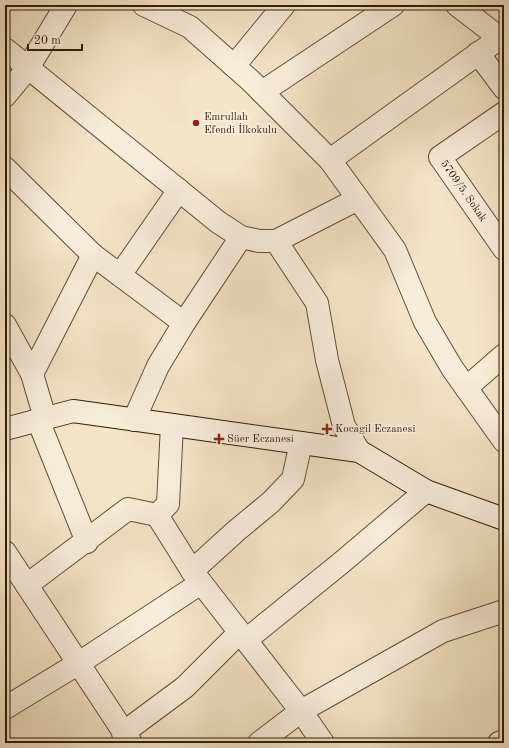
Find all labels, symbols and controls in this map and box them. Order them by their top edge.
scale bar [28,26,82,52]
text: 20 m [34,35,61,47]
place label: Emrullah Efendi İlkokulu [204,112,277,136]
marker: Emrullah Efendi İlkokulu [191,118,201,128]
street label: 5709/5. Sokak [438,158,489,224]
marker: Kocagil Eczanesi [322,424,332,434]
place label: Kocagil Eczanesi [335,424,415,435]
marker: Süer Eczanesi [214,434,224,444]
place label: Süer Eczanesi [227,434,294,445]

